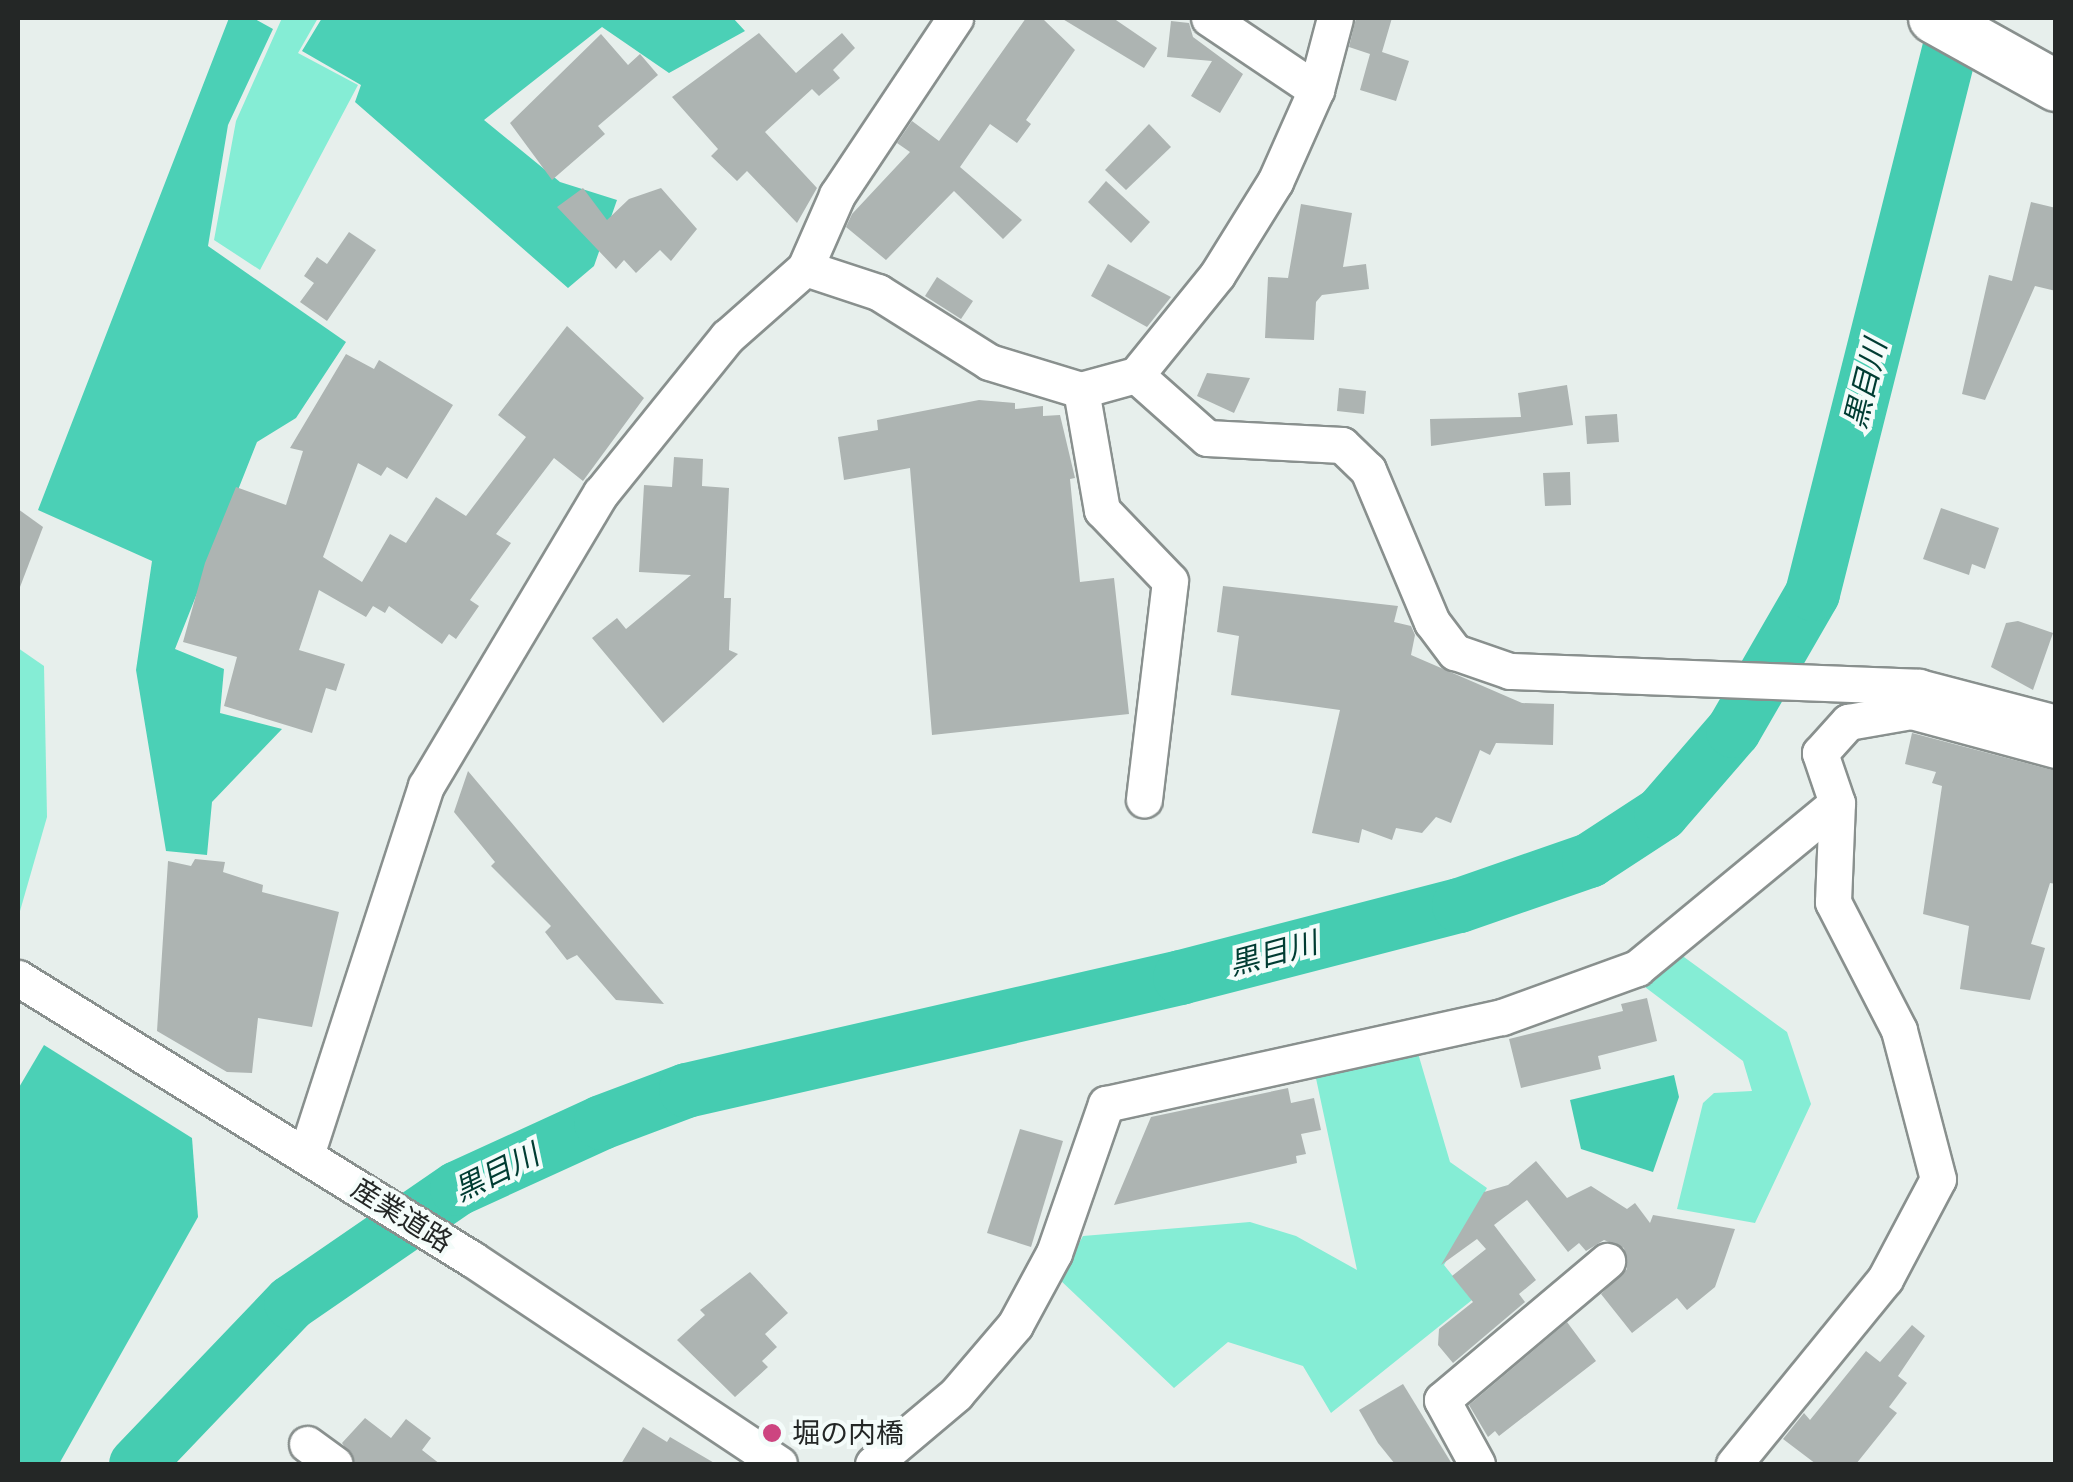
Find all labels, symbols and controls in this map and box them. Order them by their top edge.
water label: 黒目川 [1837,336,1893,432]
water label: 黒目川 [1225,924,1321,982]
water label: 黒目川 [448,1136,544,1208]
street label: 産業道路 [346,1171,458,1259]
place label: 堀の内橋 [792,1416,904,1450]
marker: 堀の内橋 [761,1422,783,1444]

